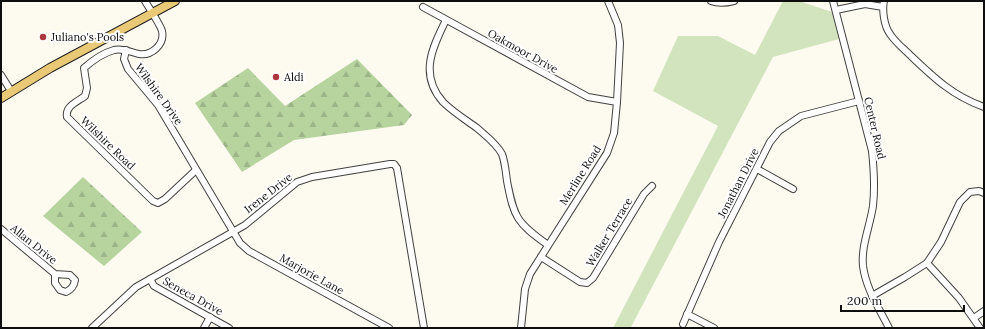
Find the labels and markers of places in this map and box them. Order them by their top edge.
place label: Juliano's Pools [50,30,124,44]
marker: Juliano's Pools [38,32,48,42]
place label: Aldi [283,70,304,84]
marker: Aldi [271,72,281,82]

